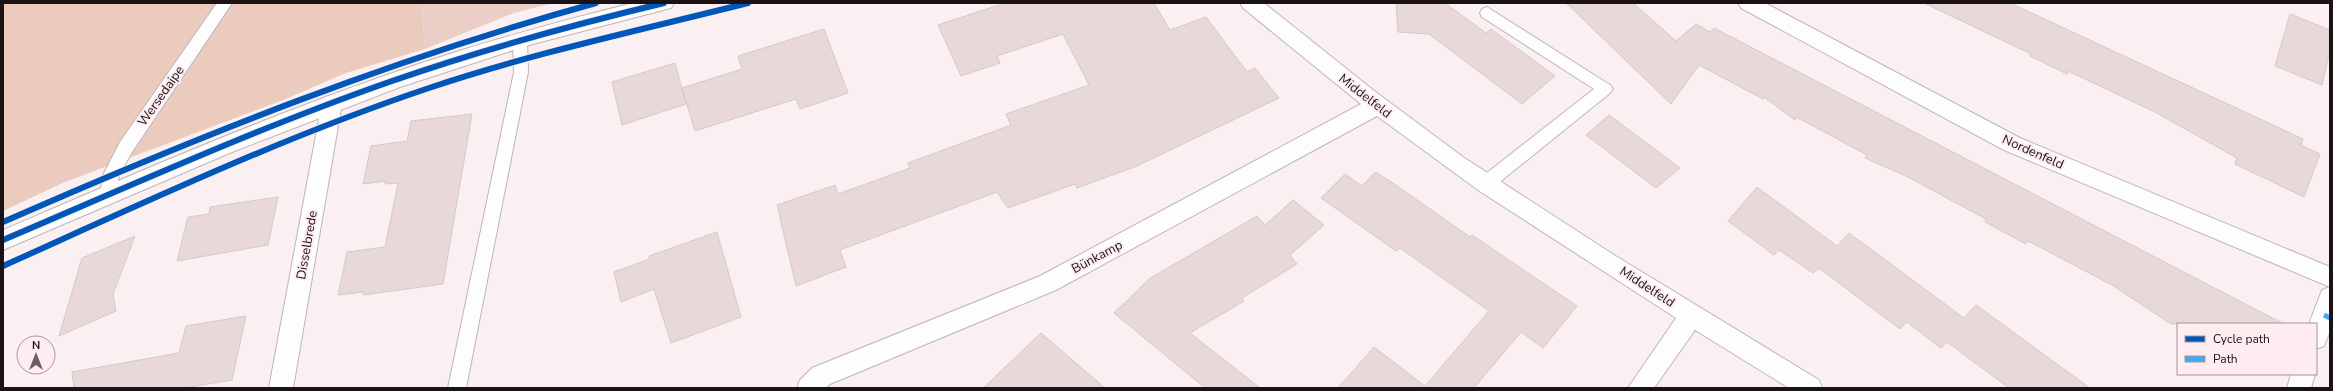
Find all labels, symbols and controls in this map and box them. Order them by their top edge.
street label: Wersedaipe [133,62,189,130]
street label: Middelfeld [1335,70,1395,122]
street label: Nordenfeld [1999,130,2067,174]
street label: Disselbrede [292,209,322,281]
street label: Bünkamp [1068,236,1126,278]
street label: Middelfeld [1616,262,1678,312]
legend [2177,323,2317,375]
text: Cycle path [2213,331,2270,347]
north arrow [16,335,56,375]
text: N [32,338,40,353]
text: Path [2213,351,2238,367]

